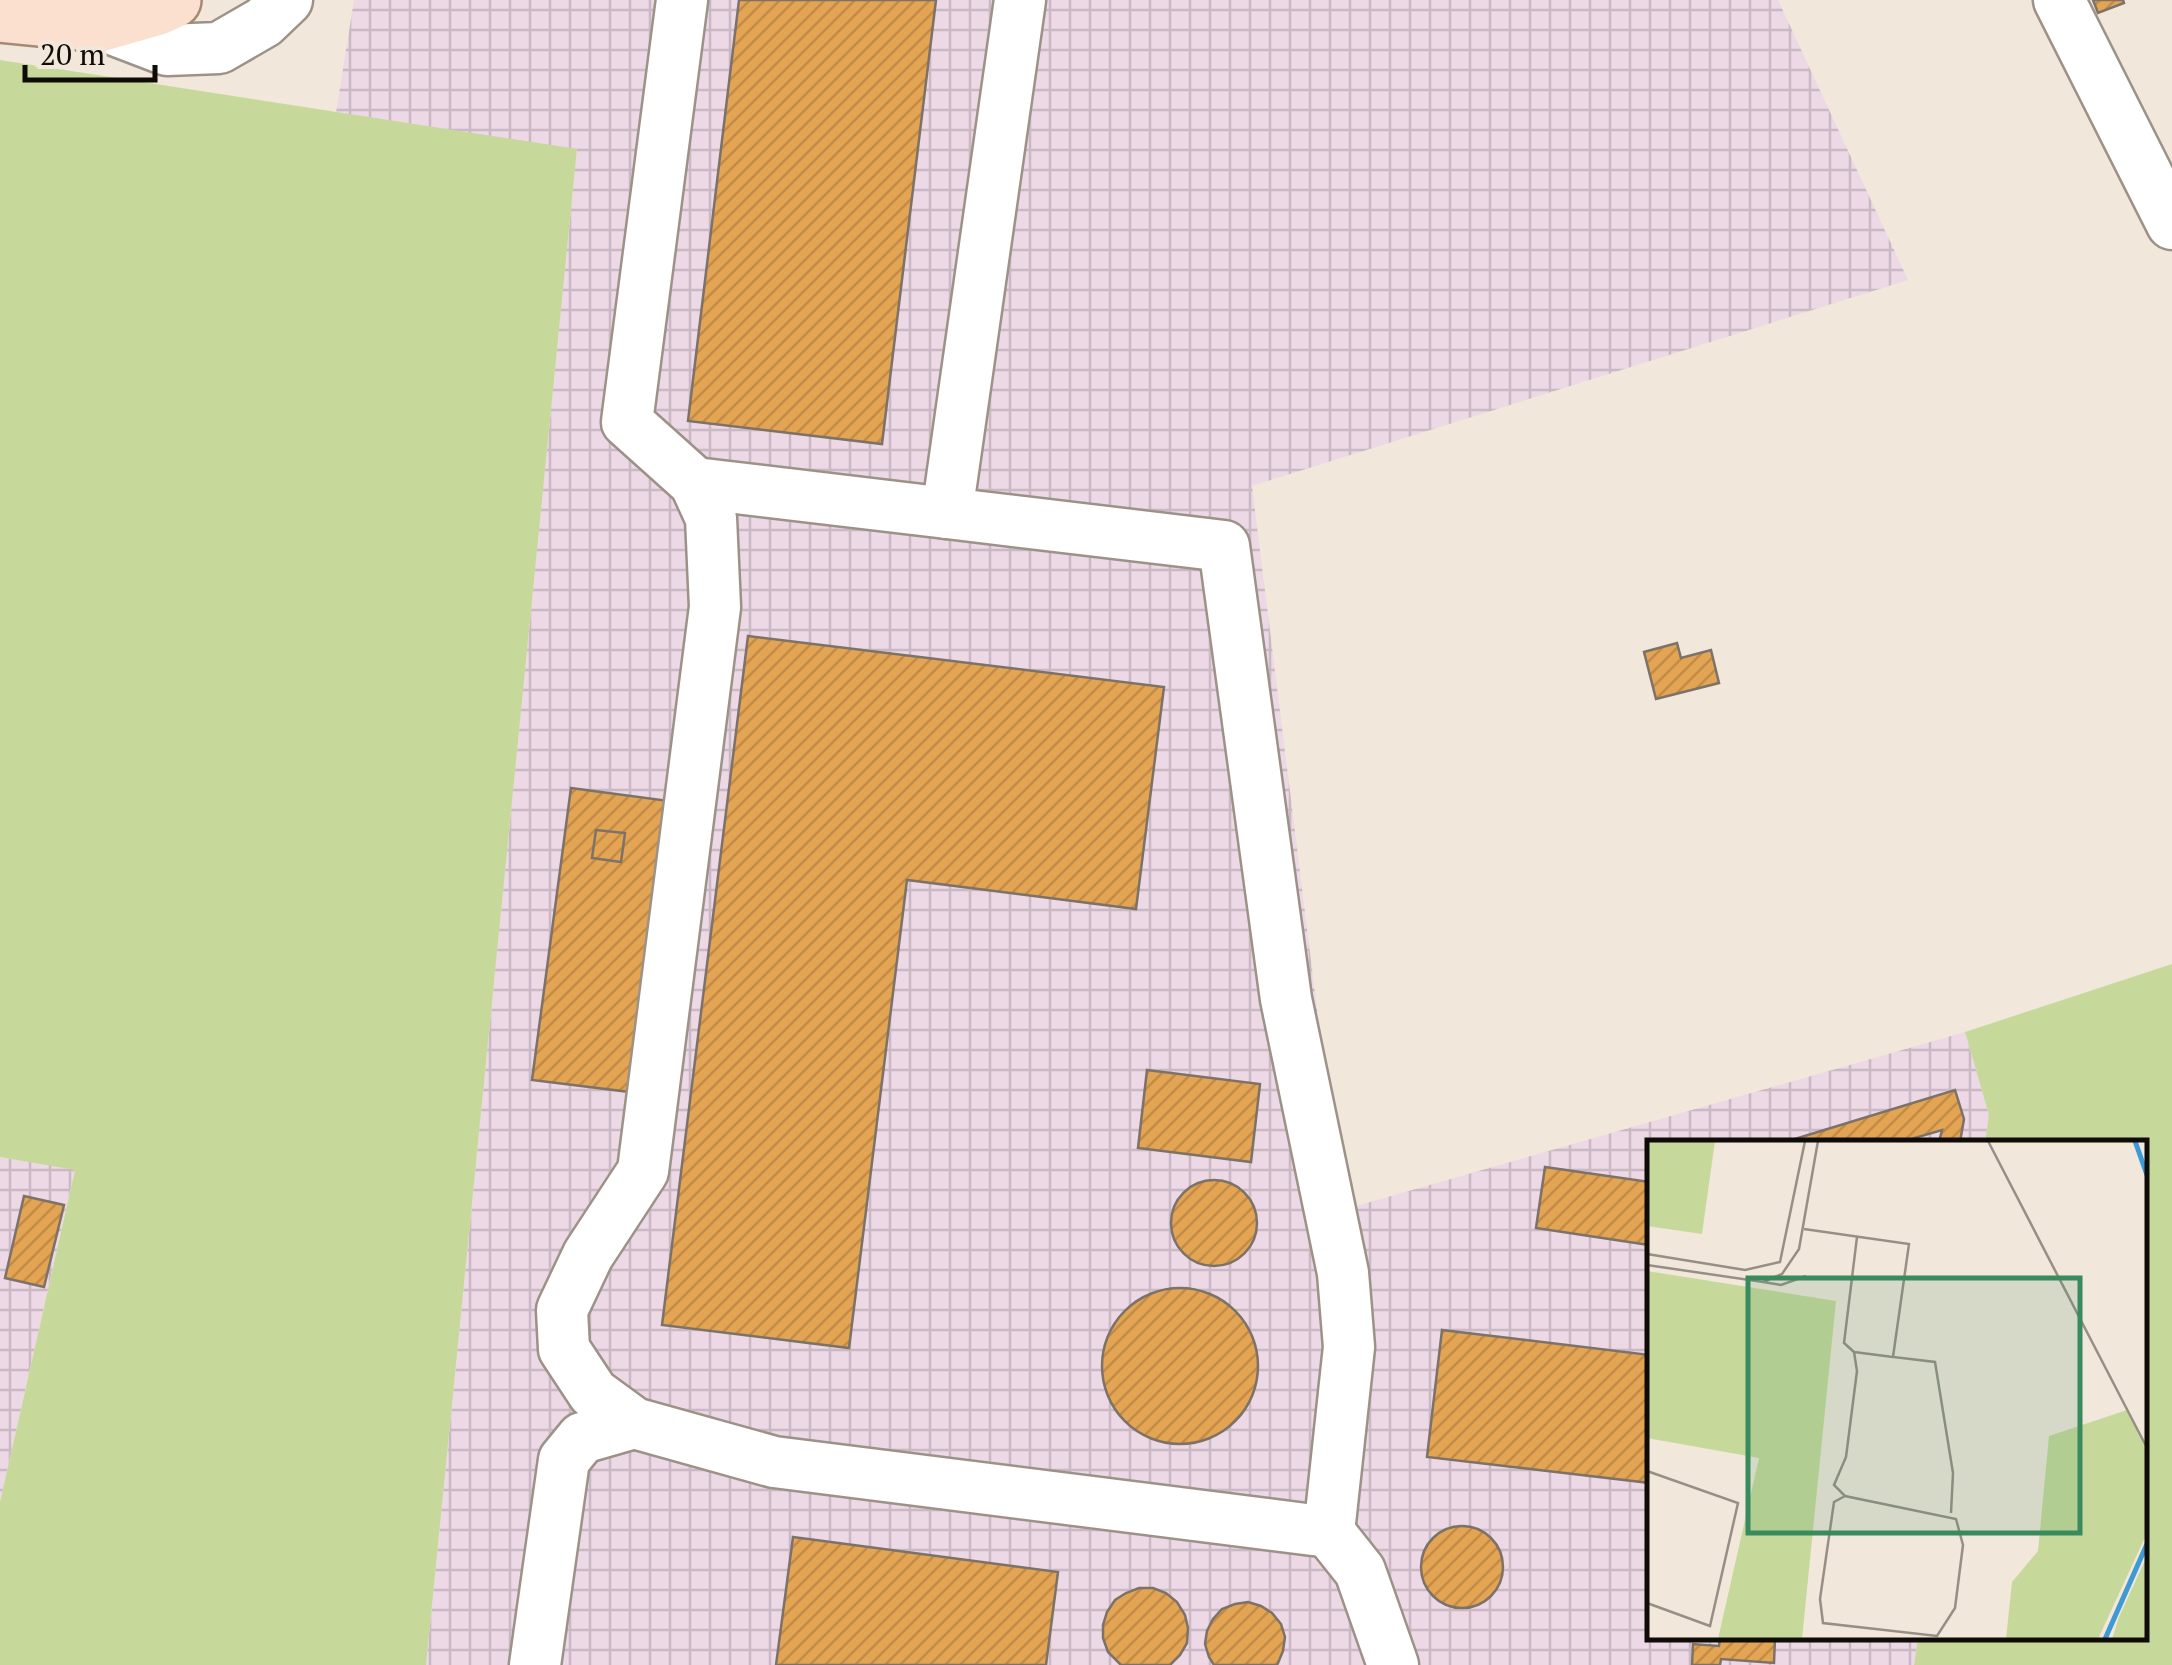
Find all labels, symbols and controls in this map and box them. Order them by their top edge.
scale bar [25,20,155,82]
text: 20 m [40,34,105,74]
inset map [1647,1140,2147,1640]

